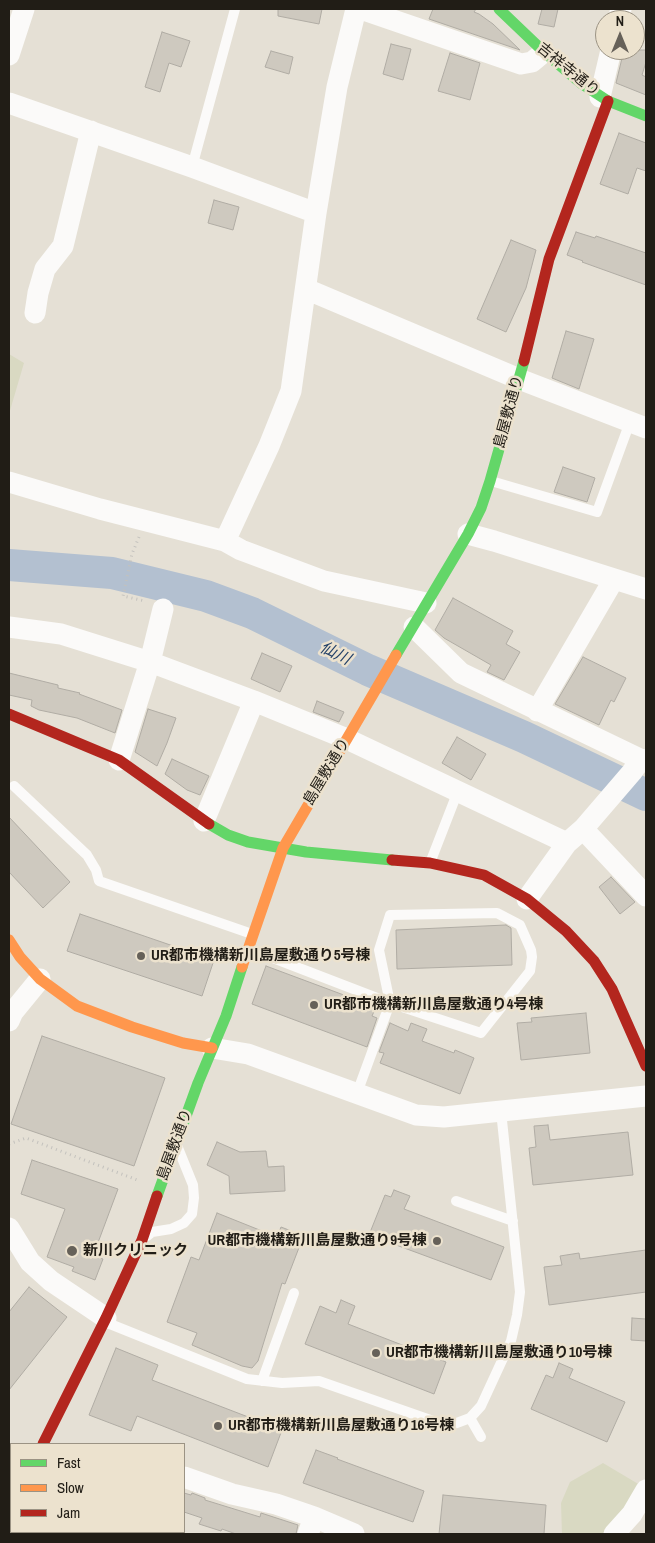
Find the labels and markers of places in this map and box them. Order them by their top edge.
place label: UR都市機構新川島屋敷通り5号棟 [151,947,371,965]
marker: UR都市機構新川島屋敷通り5号棟 [135,950,147,962]
place label: UR都市機構新川島屋敷通り4号棟 [324,996,544,1014]
marker: UR都市機構新川島屋敷通り4号棟 [308,999,320,1011]
place label: UR都市機構新川島屋敷通り9号棟 [207,1232,427,1250]
marker: UR都市機構新川島屋敷通り9号棟 [431,1235,443,1247]
place label: 新川クリニック [83,1242,188,1260]
marker: 新川クリニック [65,1244,79,1258]
place label: UR都市機構新川島屋敷通り10号棟 [386,1344,612,1362]
marker: UR都市機構新川島屋敷通り10号棟 [370,1347,382,1359]
place label: UR都市機構新川島屋敷通り16号棟 [228,1417,454,1435]
marker: UR都市機構新川島屋敷通り16号棟 [212,1420,224,1432]

